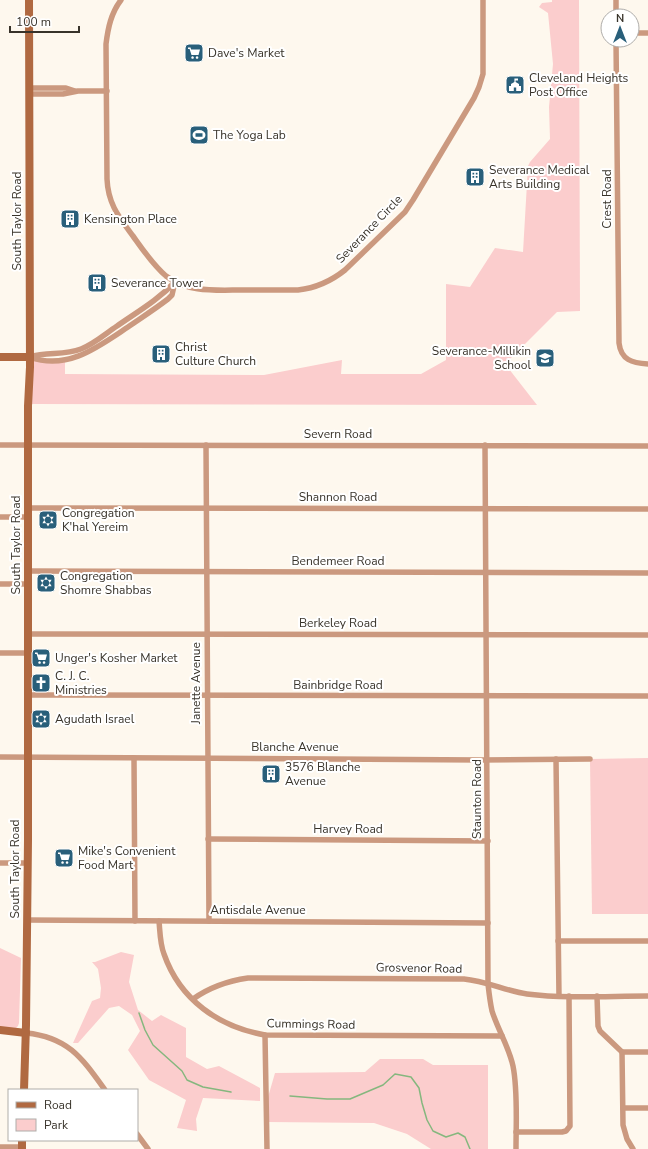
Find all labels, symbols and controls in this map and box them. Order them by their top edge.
scale bar [10,8,79,34]
north arrow [600,8,640,48]
text: N [616,11,624,26]
text: 100 m [16,14,51,30]
supermarket icon: Dave's Market [183,42,205,64]
place label: Dave's Market [208,45,285,61]
place label: Cleveland Heights Post Office [529,70,629,100]
public building icon: Cleveland Heights Post Office [504,74,526,96]
sports icon: The Yoga Lab [188,124,210,146]
place label: The Yoga Lab [213,127,286,143]
place label: Severance Medical Arts Building [489,162,590,192]
building icon: Severance Medical Arts Building [464,166,486,188]
street label: Crest Road [599,169,615,229]
street label: South Taylor Road [9,171,25,271]
street label: Severance Circle [332,191,406,267]
building icon: Kensington Place [59,208,81,230]
place label: Kensington Place [84,211,177,227]
building icon: Severance Tower [86,272,108,294]
place label: Severance Tower [111,275,204,291]
place label: Christ Culture Church [175,339,256,369]
building icon: Christ Culture Church [150,343,172,365]
place label: Severance-Millikin School [432,343,531,373]
school or university icon: Severance-Millikin School [534,347,556,369]
street label: Severn Road [304,426,372,442]
street label: Shannon Road [299,489,377,505]
street label: South Taylor Road [8,495,24,595]
place label: Congregation K'hal Yereim [62,505,135,535]
synagogue icon: Congregation K'hal Yereim [37,509,59,531]
street label: Bendemeer Road [291,553,385,569]
place label: Congregation Shomre Shabbas [60,568,152,598]
synagogue icon: Congregation Shomre Shabbas [35,572,57,594]
street label: Berkeley Road [299,615,377,631]
street label: Janette Avenue [188,642,204,725]
supermarket icon: Unger's Kosher Market [30,647,52,669]
place label: Unger's Kosher Market [55,650,178,666]
place label: C. J. C. Ministries [55,668,107,698]
church icon: C. J. C. Ministries [30,672,52,694]
street label: Bainbridge Road [293,677,383,693]
synagogue icon: Agudath Israel [30,708,52,730]
place label: Agudath Israel [55,711,135,727]
street label: Blanche Avenue [251,739,339,755]
place label: 3576 Blanche Avenue [285,759,360,789]
street label: Staunton Road [469,759,485,839]
building icon: 3576 Blanche Avenue [260,763,282,785]
street label: South Taylor Road [7,819,23,919]
street label: Harvey Road [313,821,383,837]
place label: Mike's Convenient Food Mart [78,843,176,873]
supermarket icon: Mike's Convenient Food Mart [53,847,75,869]
street label: Antisdale Avenue [210,902,306,918]
street label: Grosvenor Road [376,959,462,977]
street label: Cummings Road [267,1015,355,1033]
legend [8,1089,138,1141]
text: Road [44,1097,72,1113]
text: Park [44,1117,69,1133]

